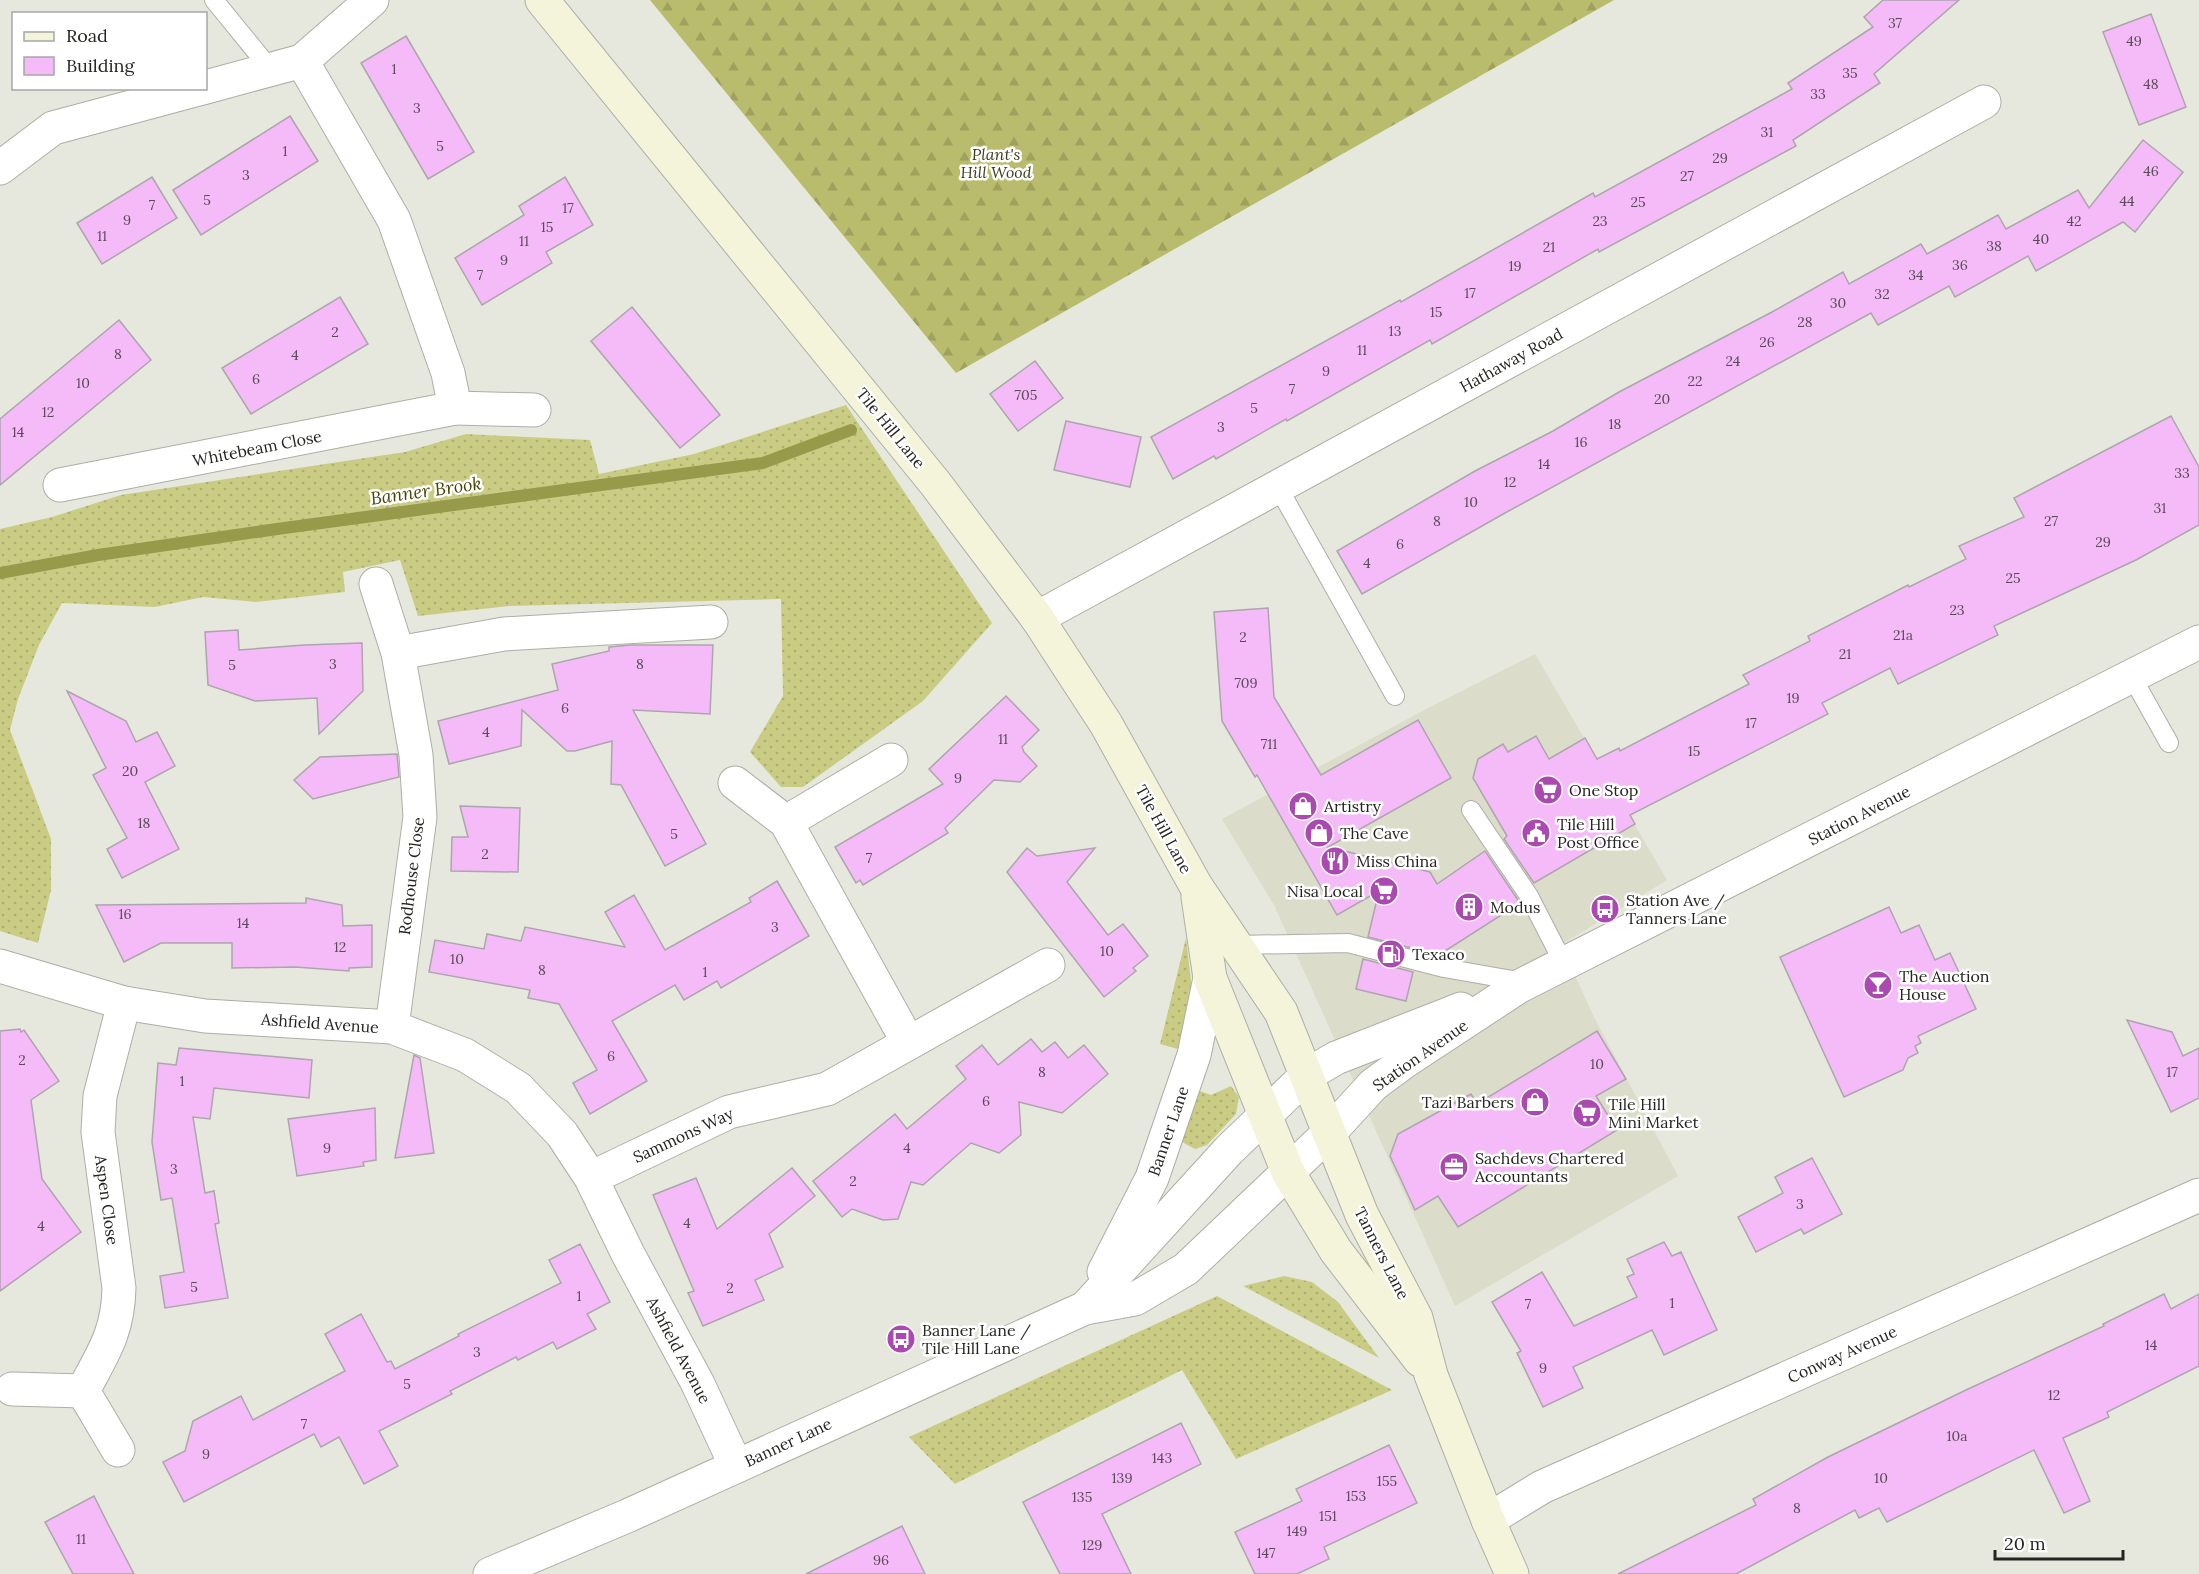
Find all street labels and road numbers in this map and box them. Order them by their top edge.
street label: Hathaway Road [1456,323,1566,397]
street label: Tile Hill Lane [852,384,930,473]
street label: Whitebeam Close [191,426,324,470]
street label: Tile Hill Lane [1132,781,1197,877]
street label: Station Avenue [1805,781,1914,849]
street label: Rodhouse Close [394,816,428,936]
street label: Ashfield Avenue [259,1009,380,1037]
street label: Station Avenue [1369,1015,1472,1095]
street label: Banner Lane [1143,1083,1193,1179]
street label: Sammons Way [630,1103,737,1167]
street label: Aspen Close [91,1153,123,1247]
street label: Tanners Lane [1350,1203,1414,1303]
street label: Ashfield Avenue [642,1292,716,1407]
street label: Conway Avenue [1784,1321,1900,1387]
street label: Banner Lane [741,1413,835,1471]

